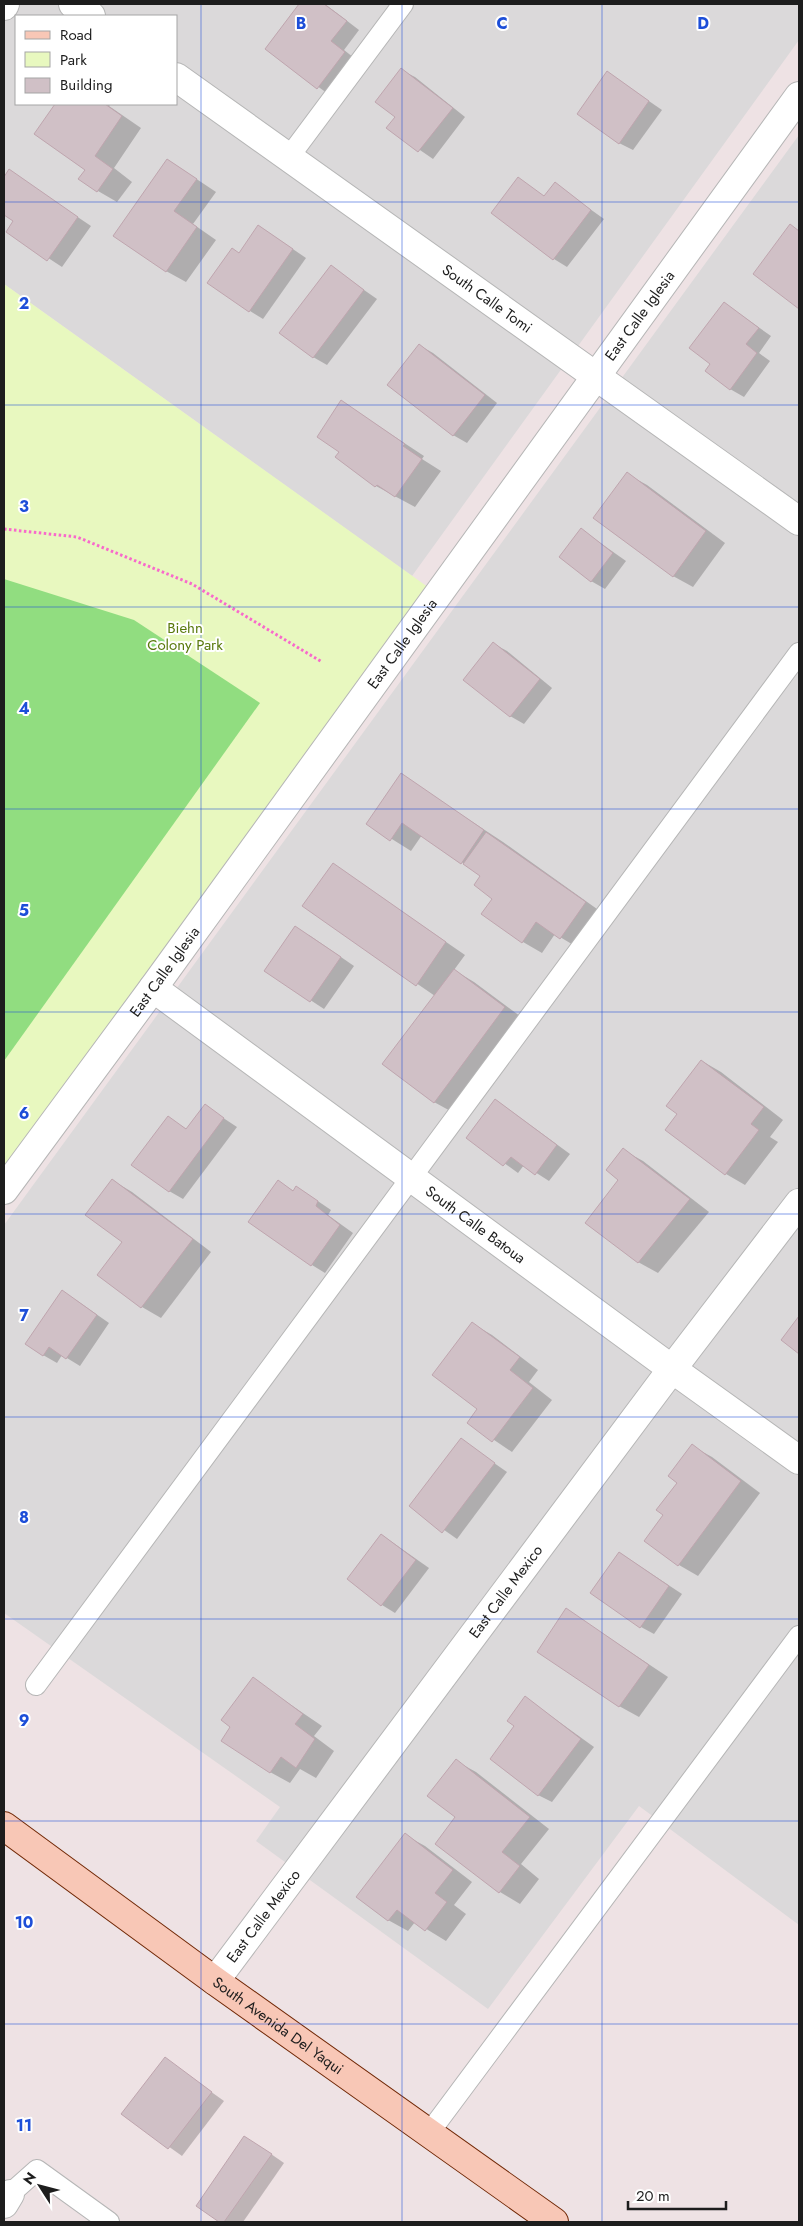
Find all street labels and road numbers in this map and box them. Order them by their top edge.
street label: South Calle Tomi [437,259,537,339]
street label: East Calle Iglesia [600,266,680,366]
street label: East Calle Iglesia [362,594,443,694]
street label: East Calle Iglesia [124,922,205,1021]
street label: South Calle Batoua [421,1180,530,1269]
street label: East Calle Mexico [464,1540,548,1643]
street label: East Calle Mexico [221,1865,306,1967]
street label: South Avenida Del Yaqui [208,1972,348,2080]

